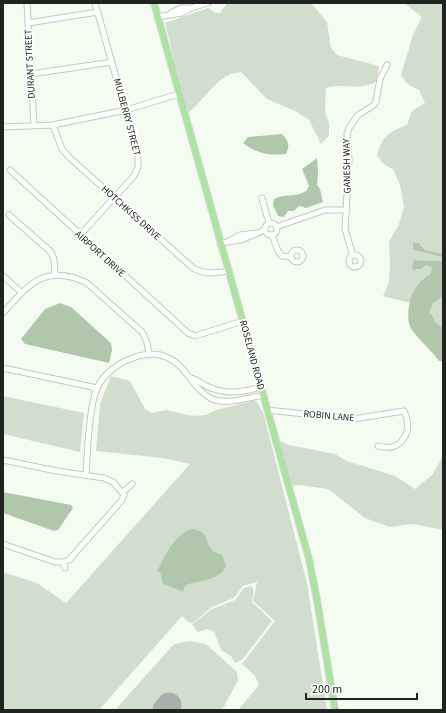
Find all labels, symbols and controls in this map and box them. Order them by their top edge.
street label: DURANT STREET [21,28,39,99]
street label: MULBERRY STREET [110,77,144,158]
street label: GANESH WAY [340,138,354,194]
street label: HOTCHKISS DRIVE [98,182,164,244]
street label: AIRPORT DRIVE [72,227,128,281]
street label: ROSELAND ROAD [236,319,268,391]
street label: ROBIN LANE [303,407,355,425]
scale bar [306,675,417,701]
text: 200 m [312,681,342,698]

